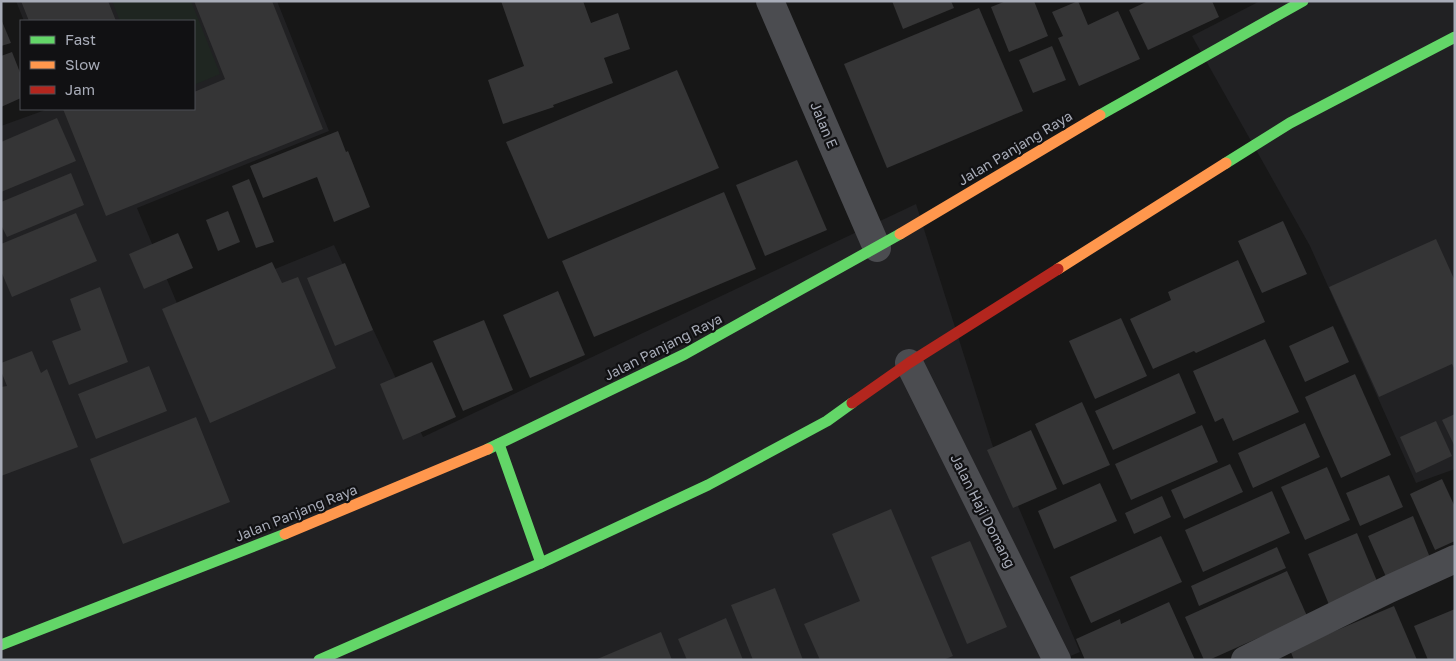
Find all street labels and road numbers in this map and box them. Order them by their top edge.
street label: Jalan E [807,99,842,151]
street label: Jalan Panjang Raya [954,107,1075,188]
street label: Jalan Panjang Raya [601,309,725,384]
street label: Jalan Haji Domang [947,451,1019,571]
street label: Jalan Panjang Raya [232,480,359,545]

